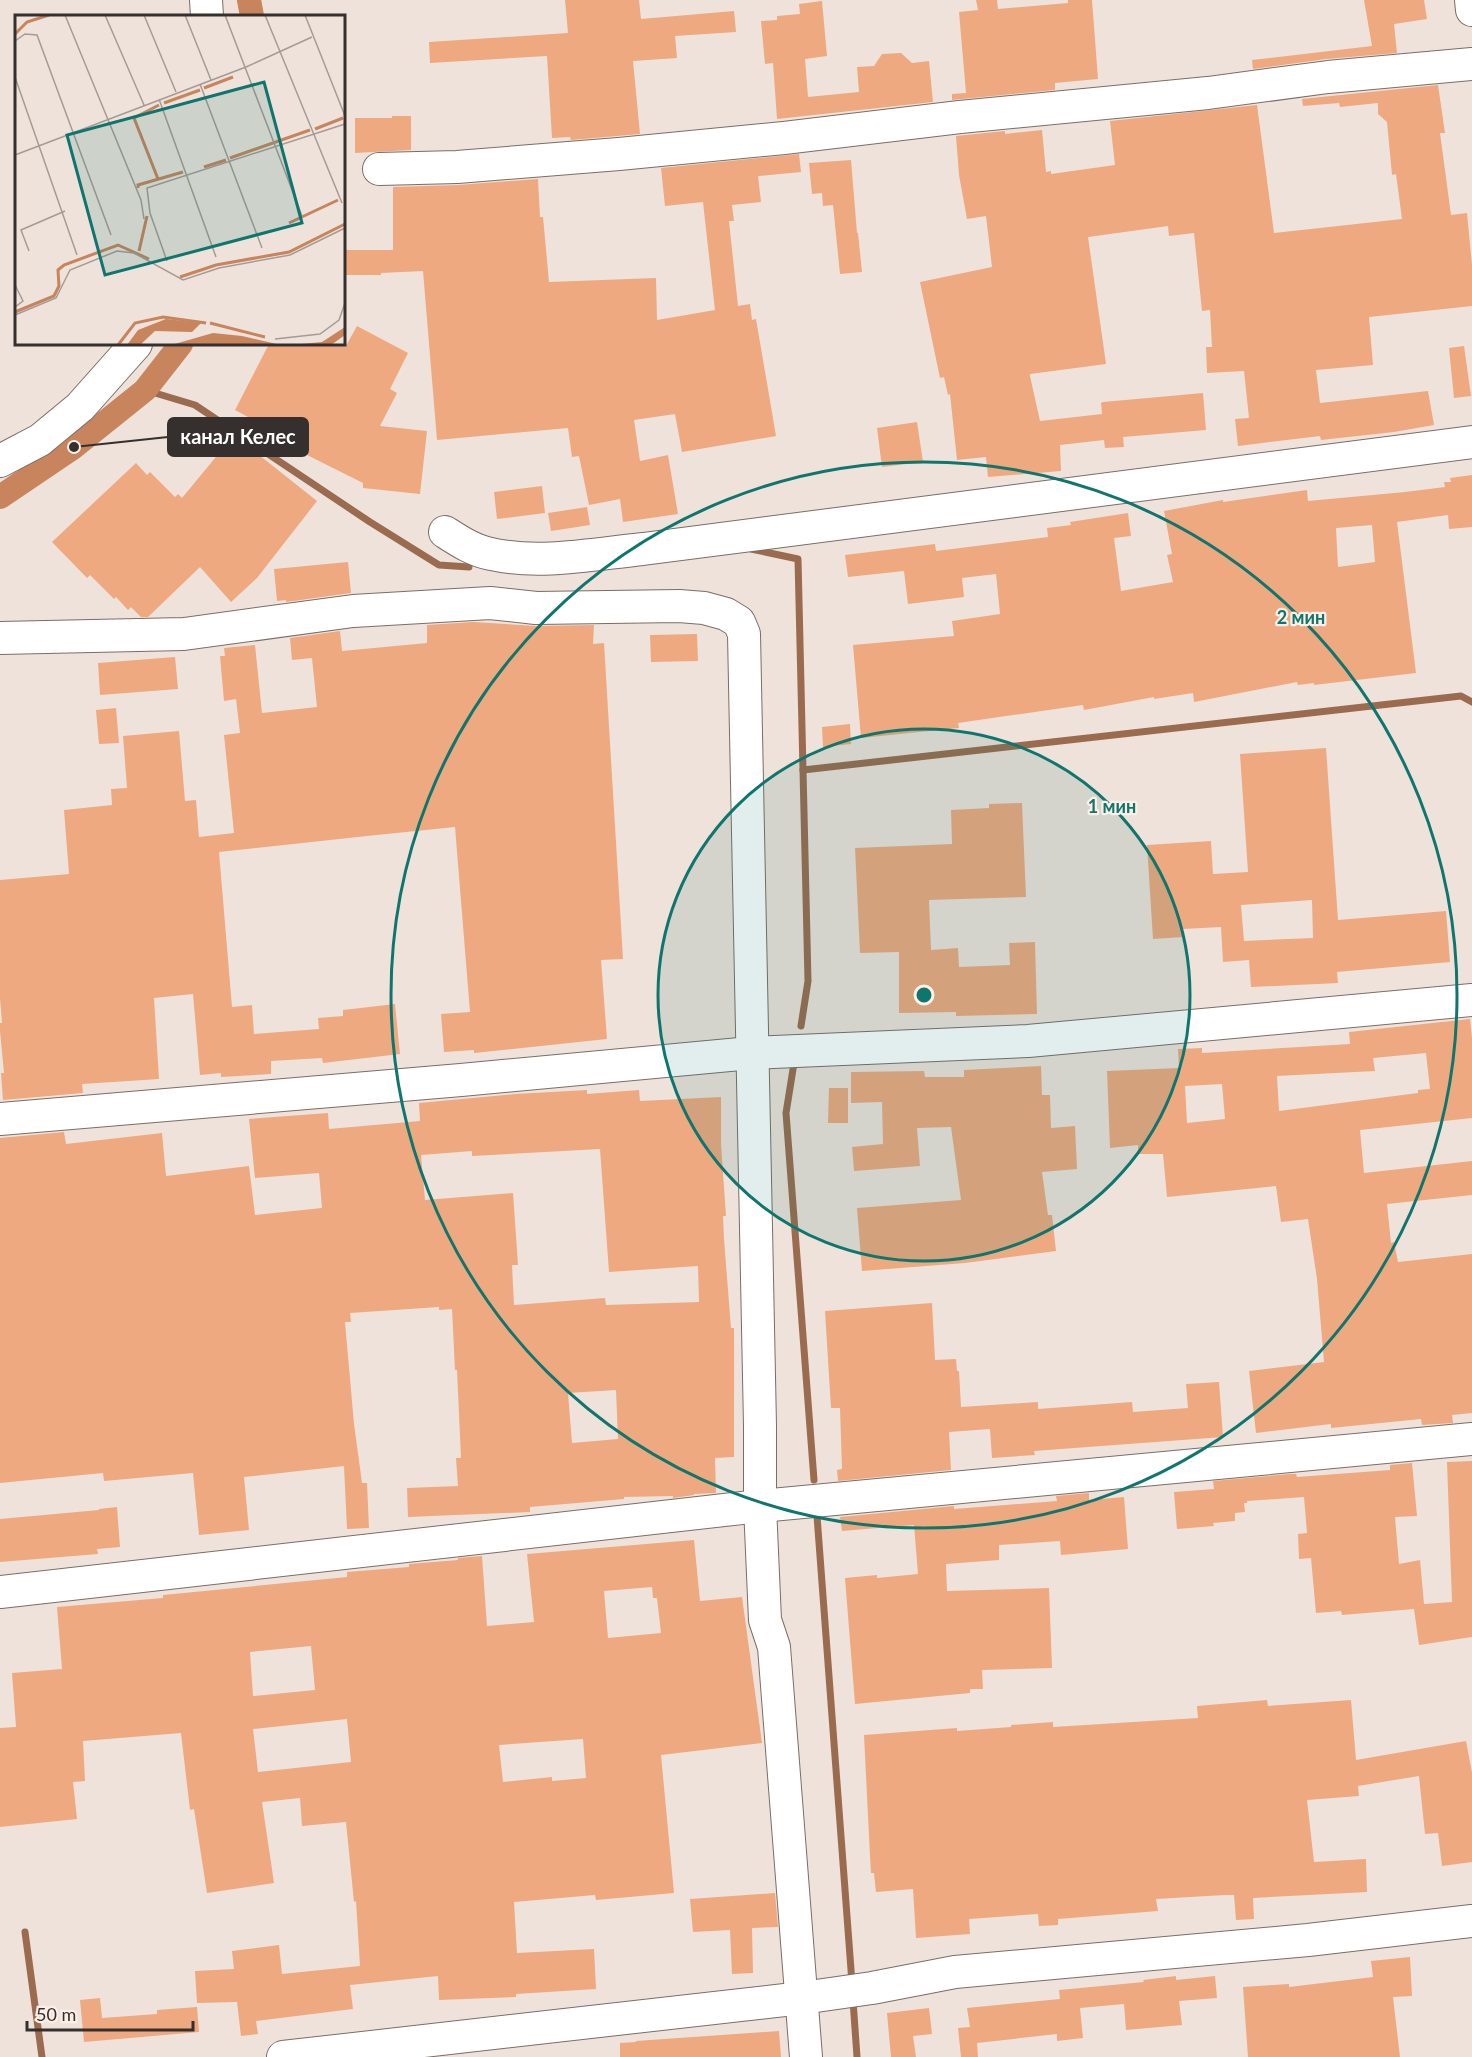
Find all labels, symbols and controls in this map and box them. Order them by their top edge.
inset map [15,15,345,345]
callout: канал Келес [168,418,308,456]
text: канал Келес [180,424,296,448]
text: 2 мин [1277,606,1325,628]
text: 1 мин [1088,795,1136,817]
centre of rings [914,985,934,1005]
scale bar [27,1994,194,2032]
text: 50 m [36,2003,76,2025]

